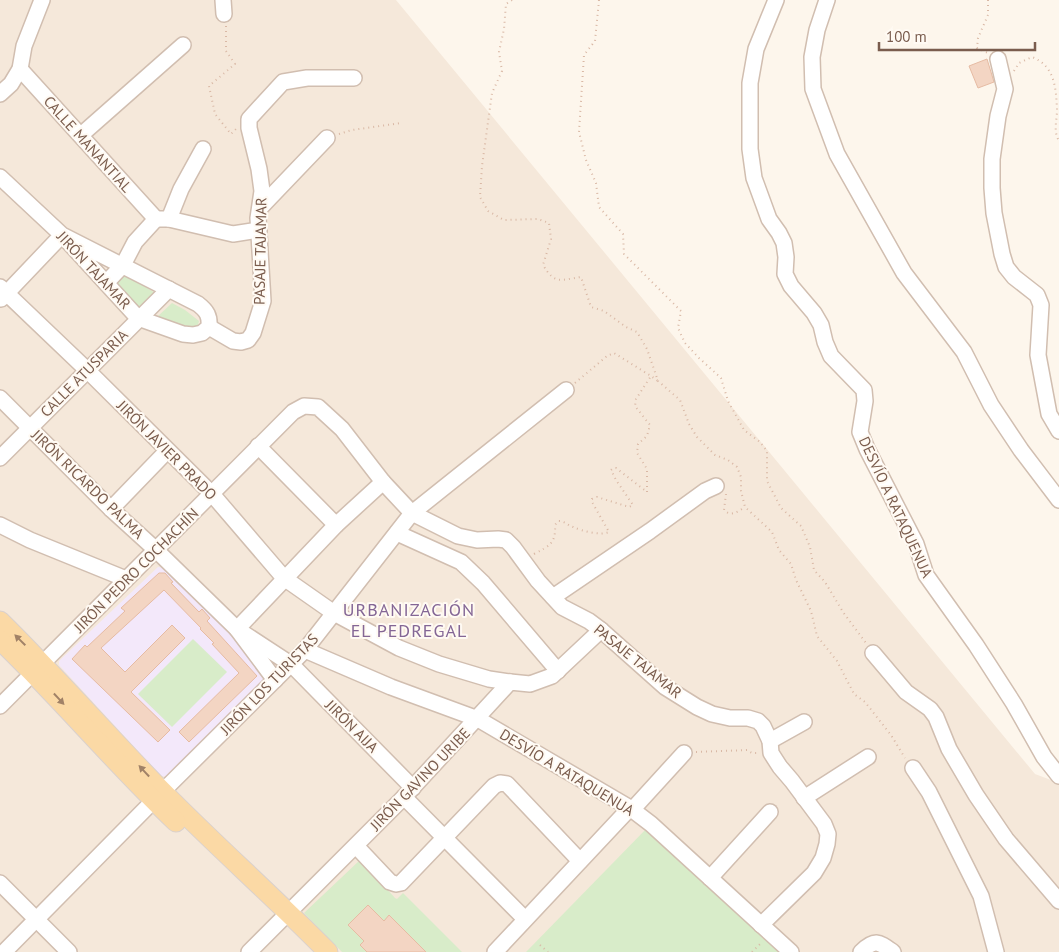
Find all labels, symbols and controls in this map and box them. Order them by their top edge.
scale bar [879,20,1035,52]
text: 100 m [886,27,927,46]
street label: CALLE MANANTIAL [40,92,136,196]
street label: PASAJE TAJAMAR [250,197,270,305]
street label: JIRÓN TAJAMAR [52,226,135,313]
street label: CALLE ATUSPARIA [36,325,132,421]
street label: JIRÓN JAVIER PRADO [112,395,221,504]
street label: JIRÓN RICARDO PALMA [27,425,148,543]
street label: DESVÍO A RATAQUENUA [855,433,937,581]
street label: JIRÓN PEDRO COCHACHÍN [69,504,202,637]
district label: URBANIZACIÓN EL PEDREGAL [343,598,475,642]
street label: PASAJE TAJAMAR [590,620,686,702]
street label: JIRÓN LOS TURISTAS [215,629,322,739]
one-way arrow [14,634,26,646]
one-way arrow [53,693,65,705]
street label: JIRÓN AIJA [321,695,383,757]
street label: JIRÓN GAVINO URIBE [365,724,474,835]
street label: DESVÍO A RATAQUENUA [496,724,638,820]
one-way arrow [138,765,150,777]

